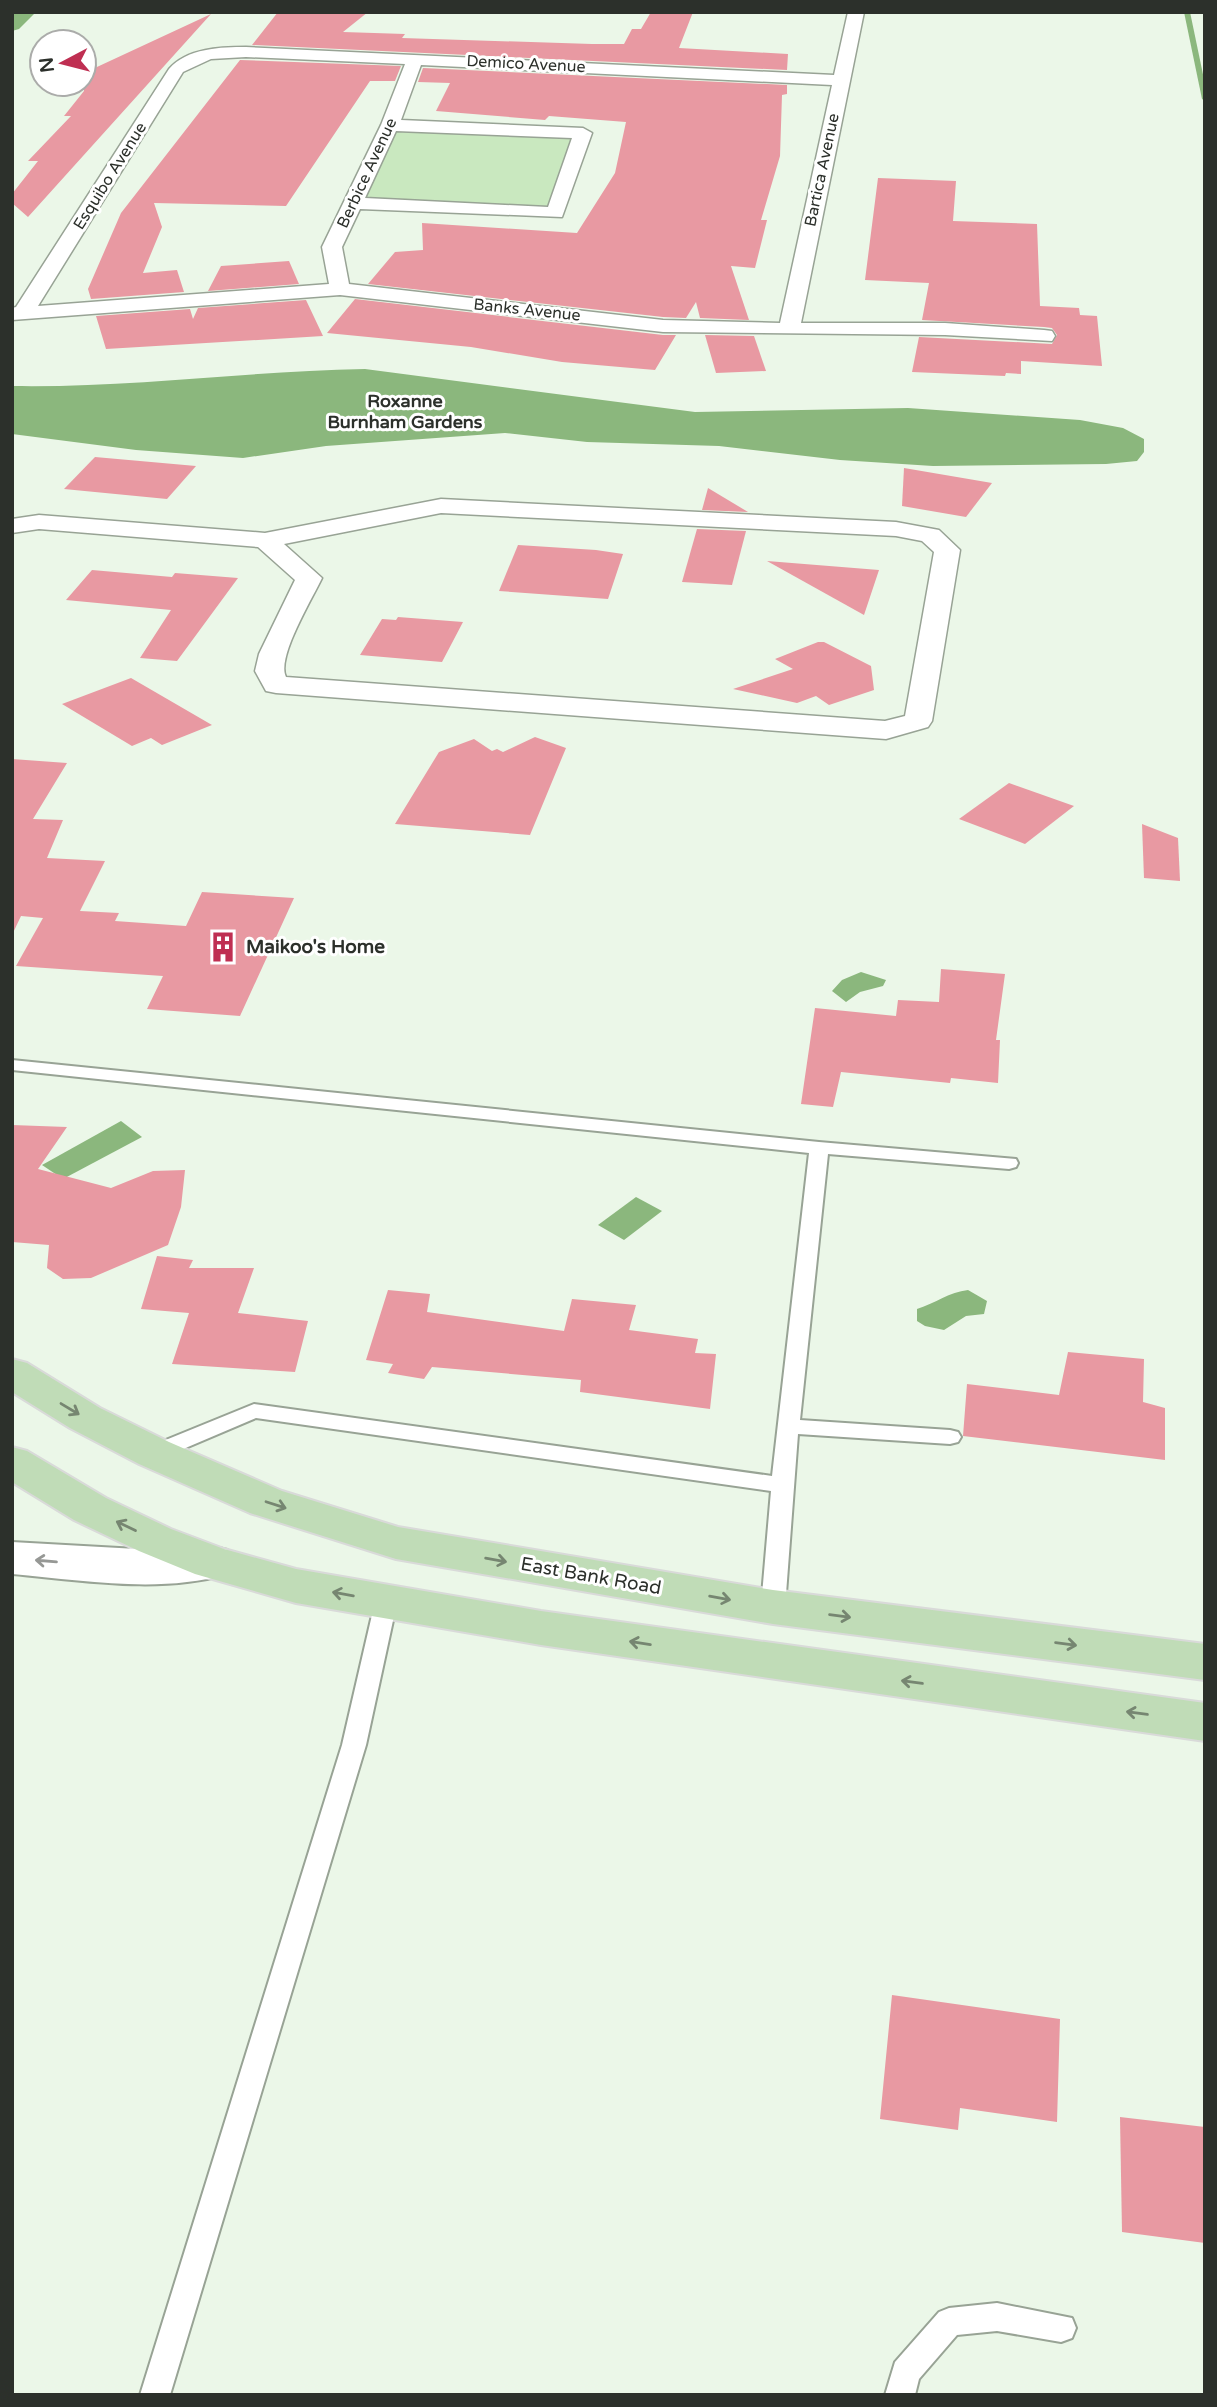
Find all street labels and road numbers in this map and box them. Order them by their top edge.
street label: Demico Avenue [466,51,586,77]
street label: Bartica Avenue [800,112,844,228]
street label: Berbice Avenue [333,115,401,231]
street label: Esquibo Avenue [69,119,151,233]
street label: Banks Avenue [472,294,582,326]
street label: East Bank Road [519,1553,663,1599]

